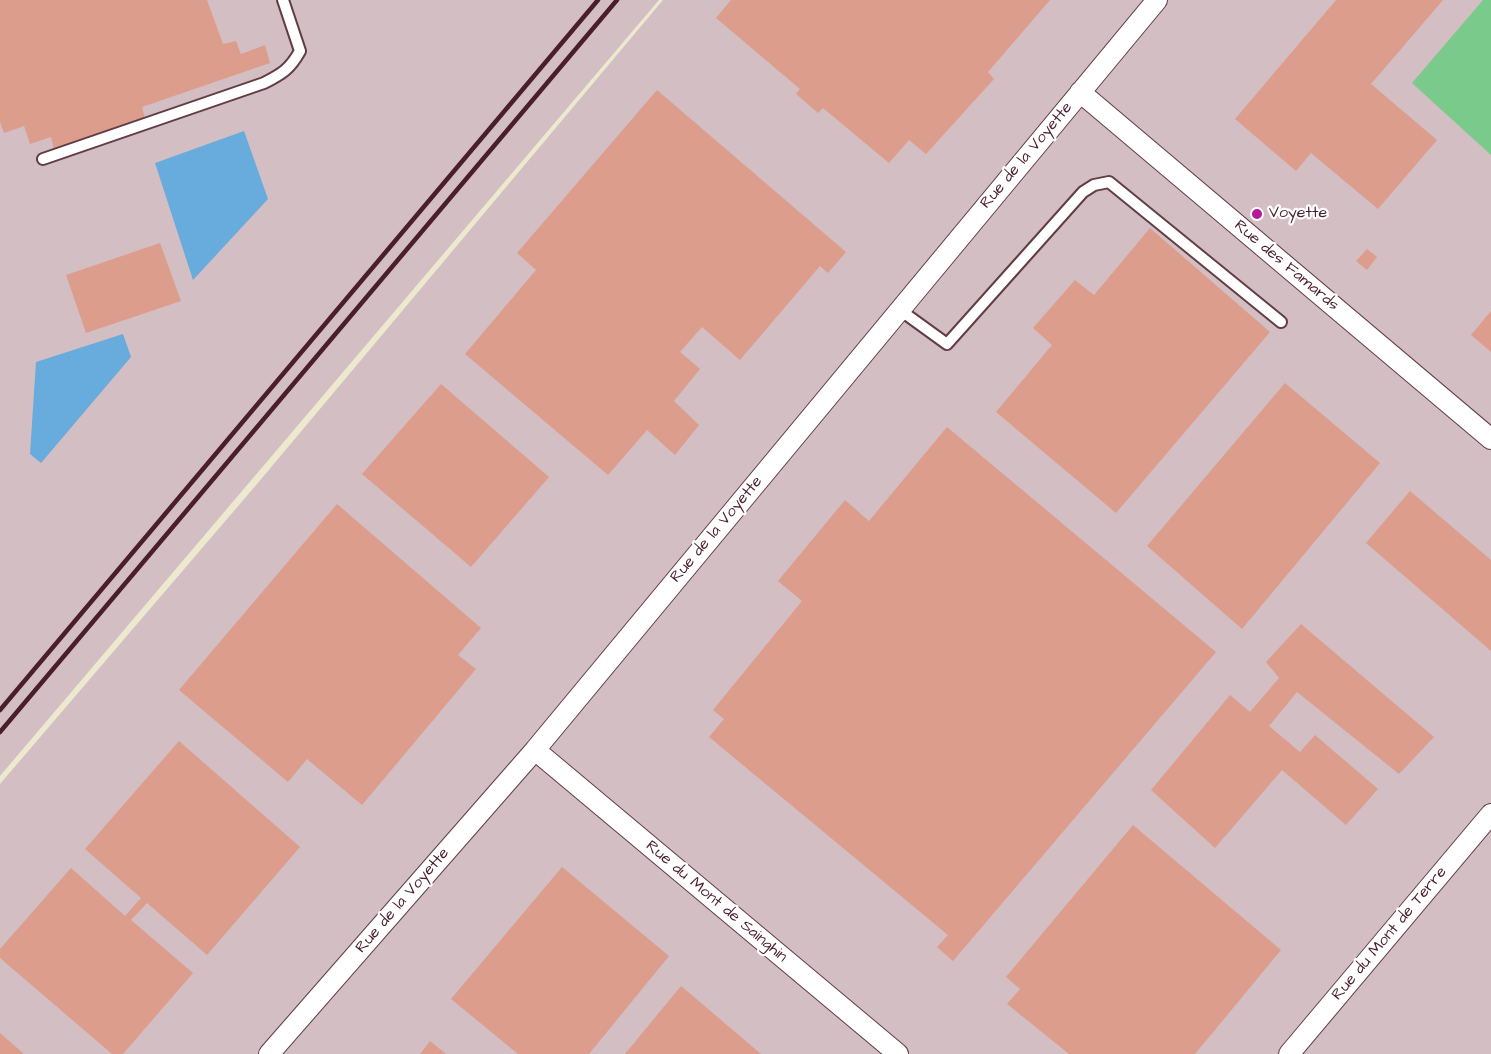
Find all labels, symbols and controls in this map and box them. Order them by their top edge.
street label: Rue de la Voyette [977,99,1077,213]
place label: Voyette [1269,204,1327,224]
marker: Voyette [1250,207,1264,221]
street label: Rue des Famards [1230,217,1342,315]
street label: Rue de la Voyette [667,473,767,587]
street label: Rue du Mont de Sainghin [641,837,791,967]
street label: Rue de la Voyette [352,845,454,957]
street label: Rue du Mont de Terre [1328,863,1452,1005]

